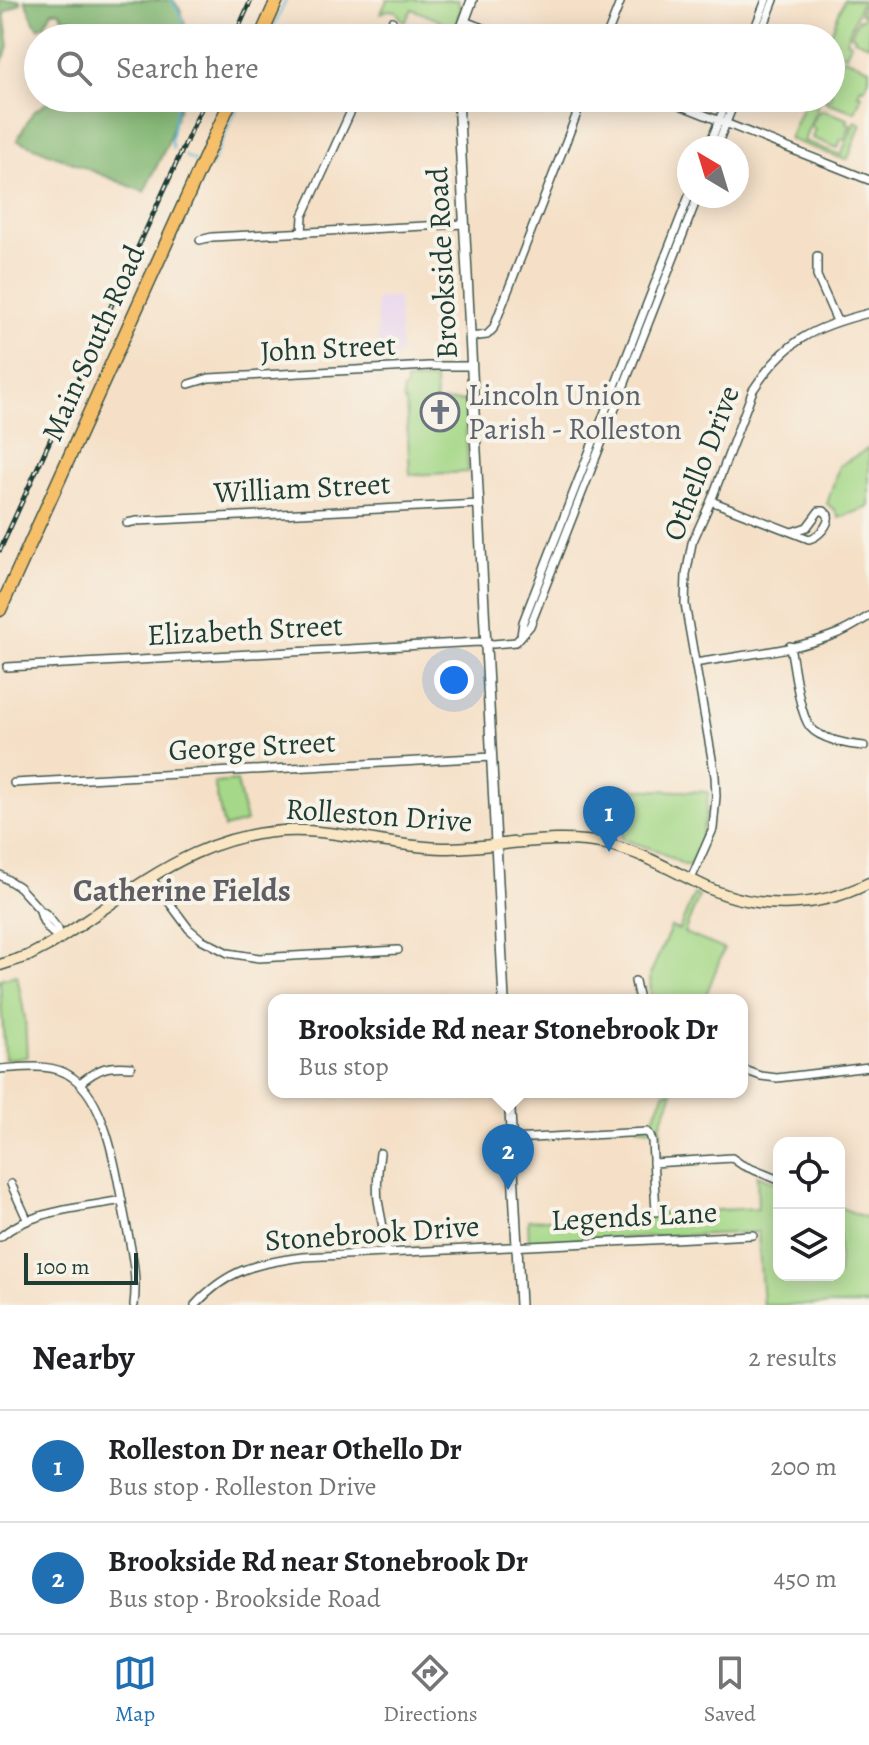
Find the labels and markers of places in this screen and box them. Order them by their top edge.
place label: Lincoln Union Parish - Rolleston [468,375,682,449]
church icon: Lincoln Union Parish - Rolleston [419,391,461,433]
pin: 1 [583,786,635,852]
pin: 2 [482,1124,534,1190]

